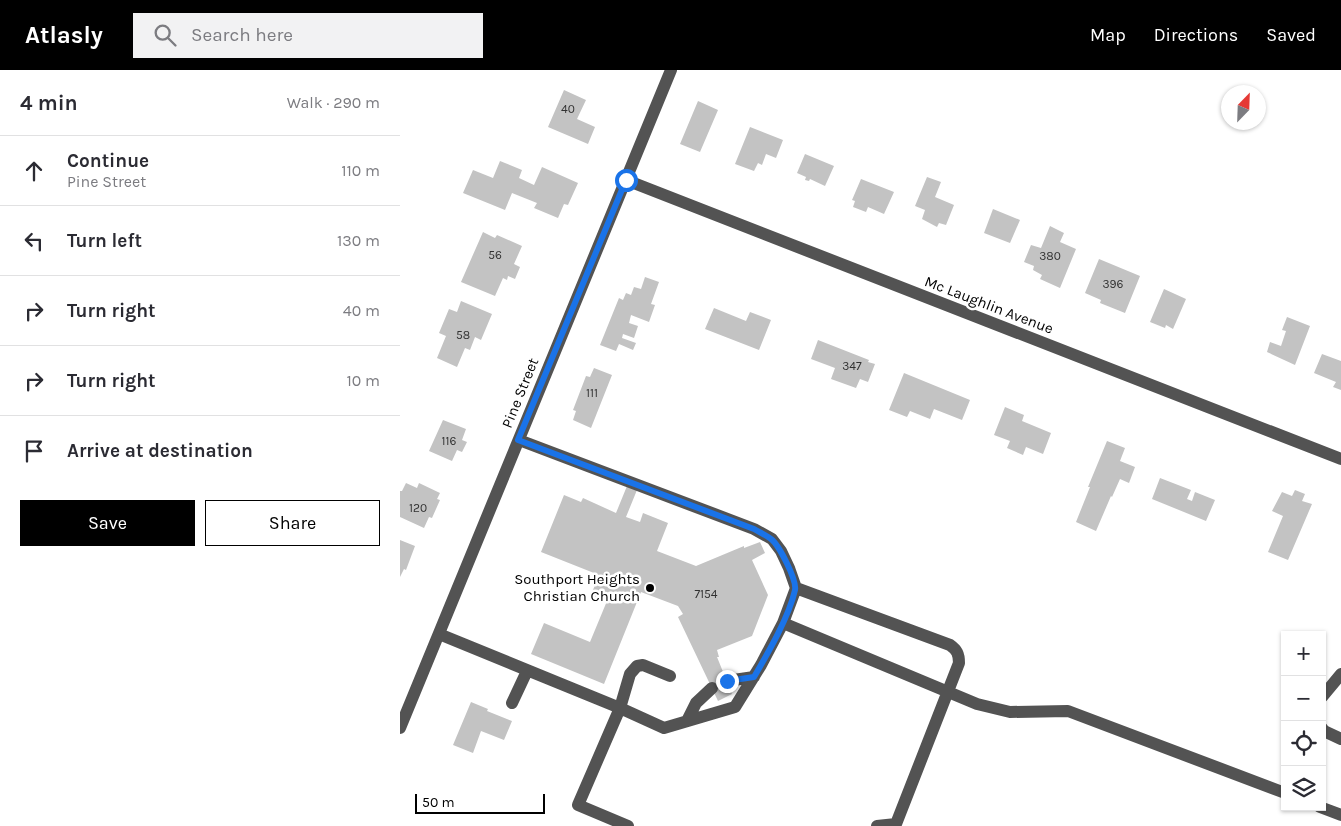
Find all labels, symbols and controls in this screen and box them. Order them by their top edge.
search box [133,13,483,58]
text: Atlasly [25,21,103,49]
icon: search [151,21,179,49]
text: Search here [191,24,293,46]
text: Map [1090,24,1126,46]
text: Directions [1154,24,1238,46]
text: Saved [1266,24,1316,46]
north arrow [1221,85,1266,130]
text: 4 min [20,91,78,115]
text: Walk · 290 m [287,93,380,112]
house number: 40 [561,102,575,116]
text: Continue [67,150,149,172]
icon: ahead [20,157,48,185]
text: 110 m [341,161,380,180]
route start [615,169,638,192]
text: Pine Street [67,172,146,191]
icon: left [20,227,48,255]
text: Turn left [67,230,142,252]
text: 130 m [337,231,380,250]
house number: 56 [488,248,502,262]
house number: 380 [1039,249,1061,263]
street label: Mc Laughlin Avenue [922,272,1056,338]
house number: 396 [1103,277,1124,291]
icon: right [20,297,48,325]
text: Turn right [67,300,156,322]
text: 40 m [343,301,380,320]
house number: 58 [456,328,470,342]
street label: Pine Street [498,355,542,431]
house number: 347 [842,359,862,373]
icon: right [20,367,48,395]
text: Turn right [67,370,156,392]
text: 10 m [346,371,380,390]
house number: 111 [586,386,598,400]
house number: 116 [442,434,457,448]
icon: arrive [20,437,48,465]
text: Arrive at destination [67,440,253,462]
button: Save [20,500,195,546]
button: Share [205,500,380,546]
house number: 120 [409,501,427,515]
place label: Southport Heights Christian Church [514,570,640,605]
marker: Southport Heights Christian Church [644,582,656,594]
house number: 7154 [694,587,718,601]
map controls [1281,631,1326,811]
button: + [1281,631,1326,676]
route end [716,670,739,693]
button: − [1281,676,1326,721]
button: locate [1281,721,1326,766]
button: layers [1281,766,1326,811]
scale bar [415,791,545,814]
text: 50 m [422,794,455,811]

